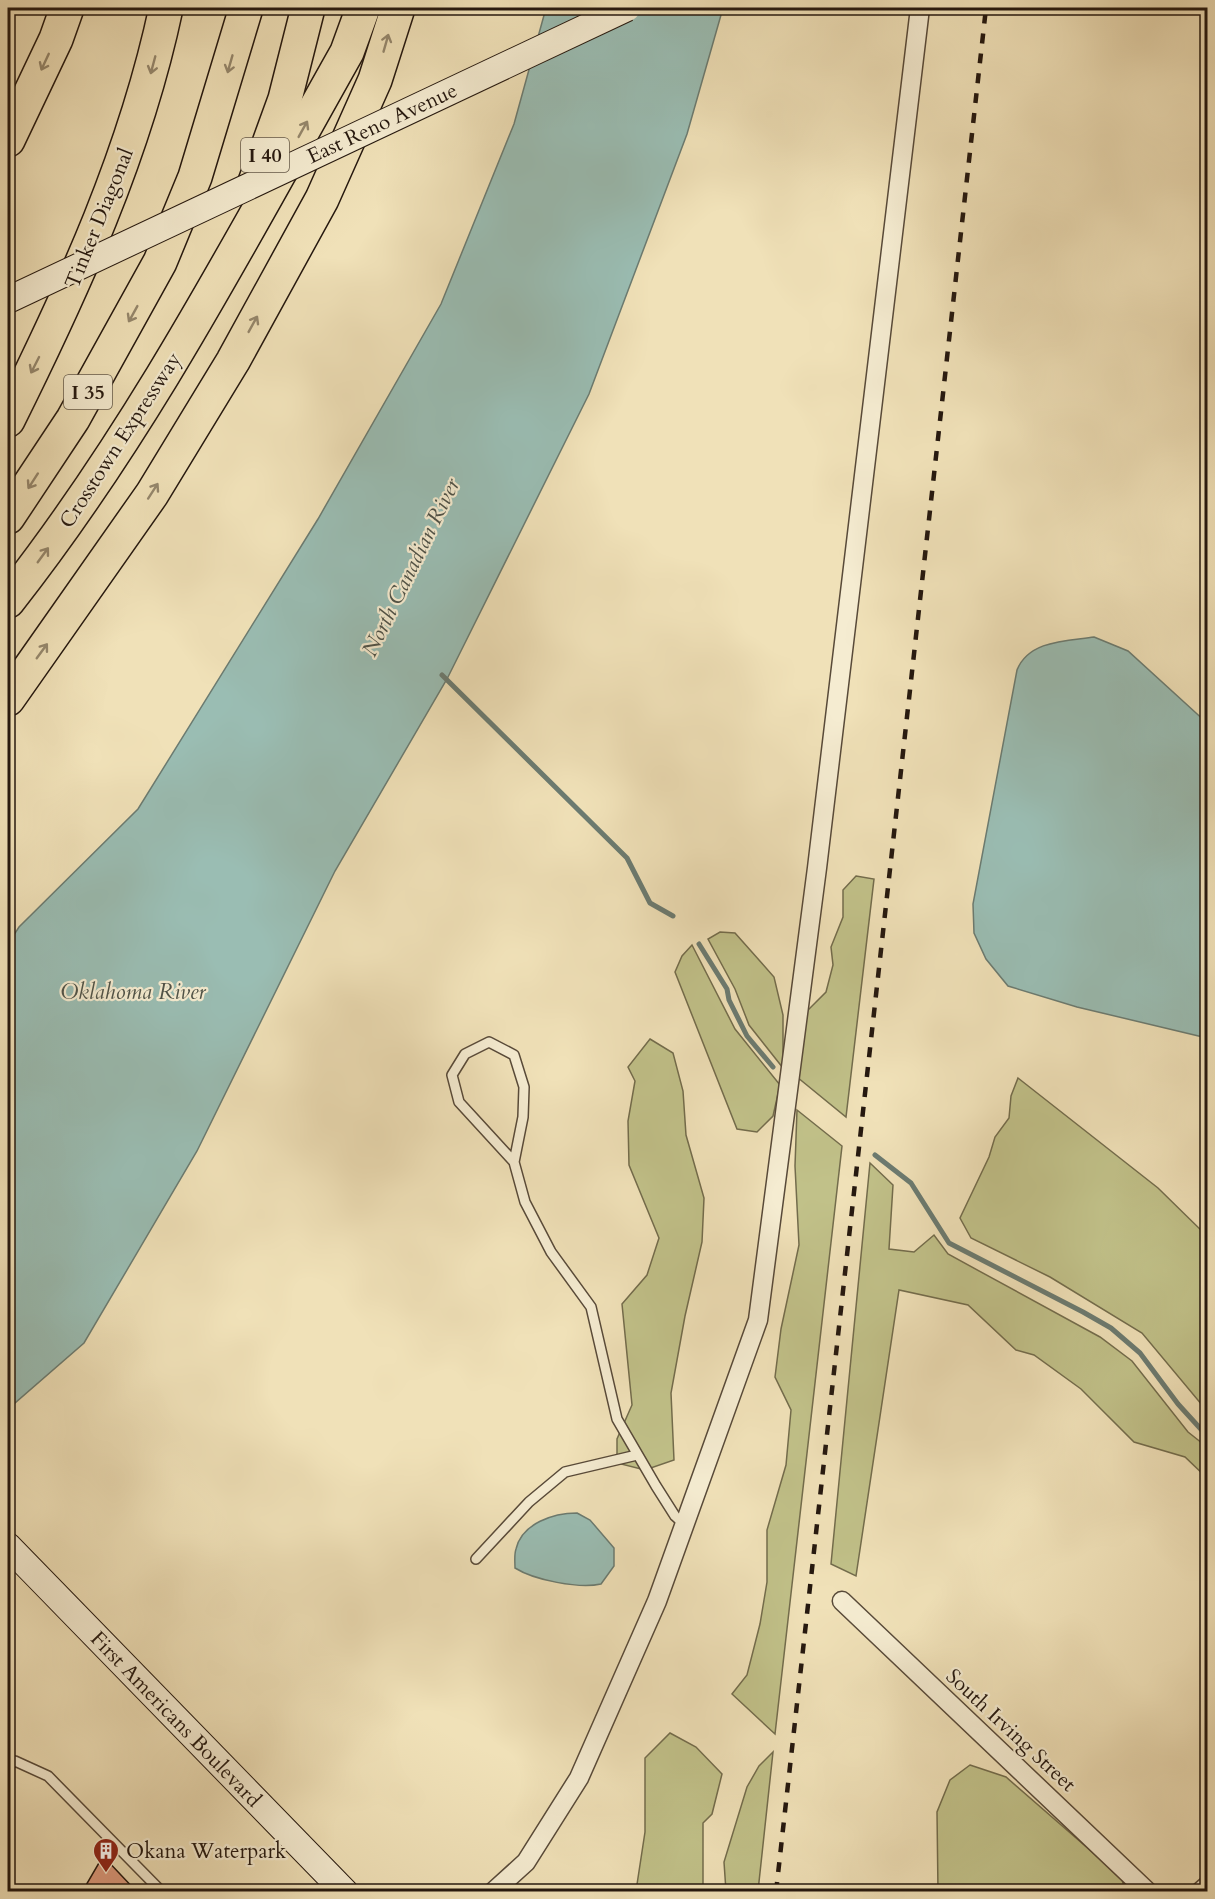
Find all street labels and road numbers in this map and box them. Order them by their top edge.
street label: East Reno Avenue [302,76,462,171]
road number: I 40 [241,138,289,172]
street label: Tinker Diagonal [58,144,141,293]
street label: Crosstown Expressway [53,347,188,534]
road number: I 35 [64,375,112,409]
street label: First Americans Boulevard [84,1625,268,1814]
street label: South Irving Street [939,1662,1082,1799]

